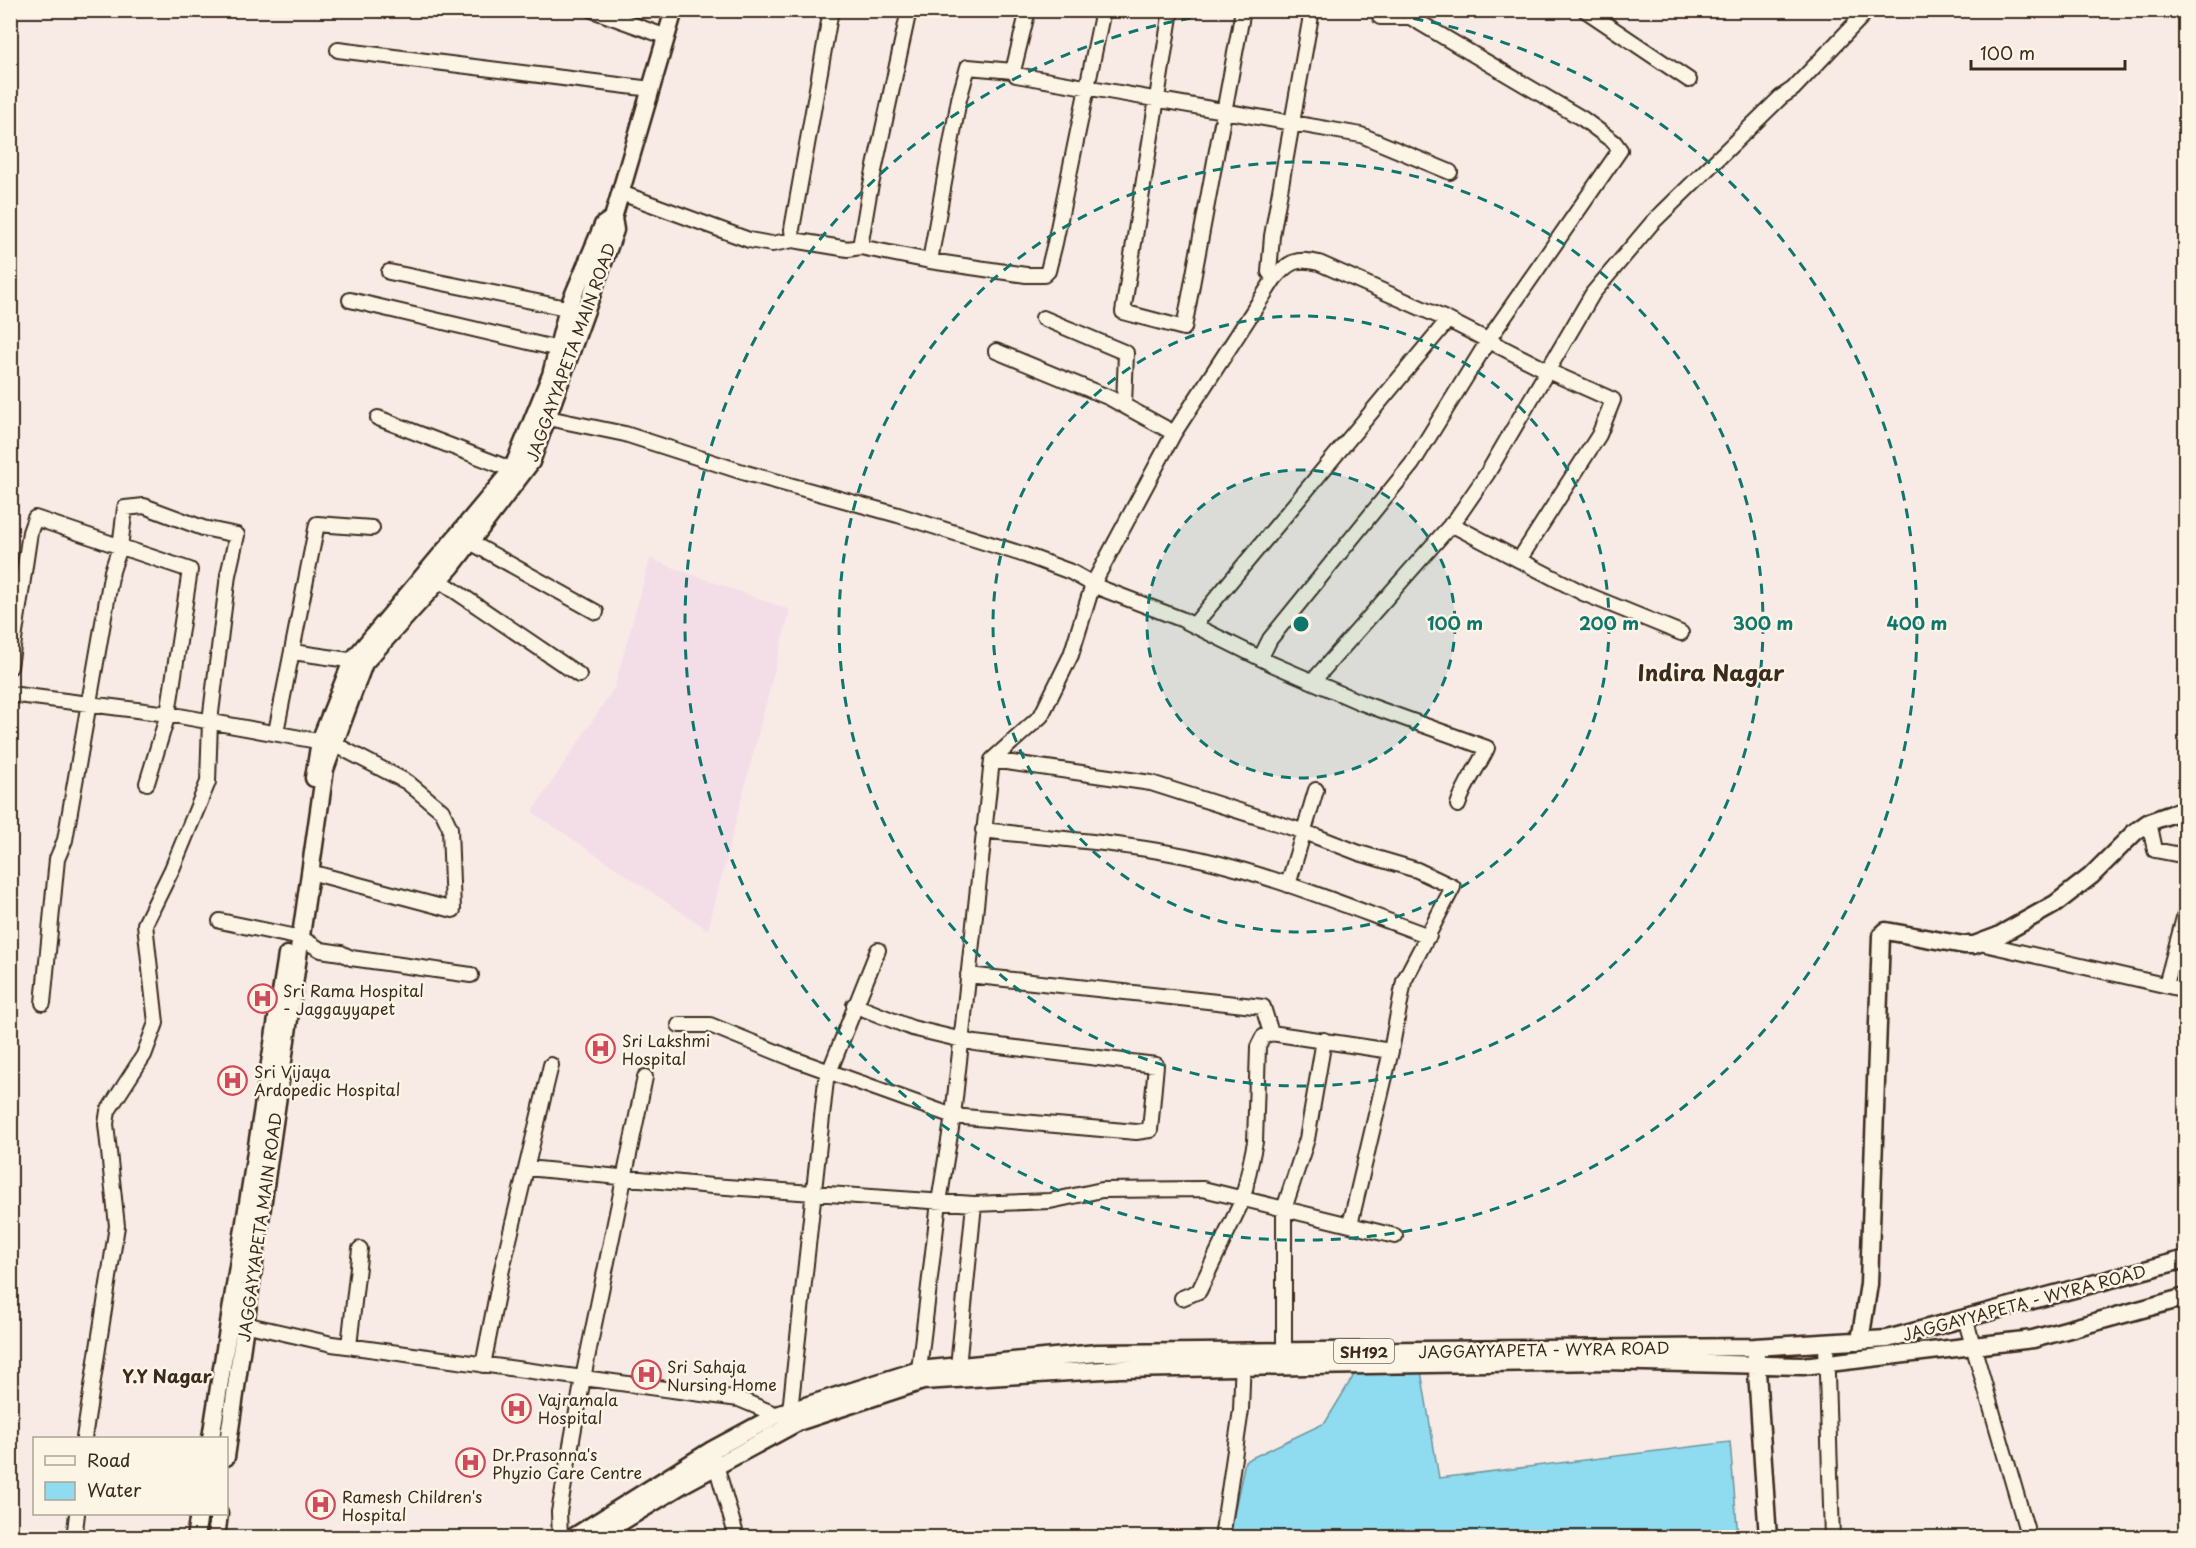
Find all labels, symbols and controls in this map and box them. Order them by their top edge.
scale bar [1971,33,2126,71]
text: 100 m [1980,39,2035,66]
street label: JAGGAYYAPETA MAIN ROAD [519,239,621,465]
text: 100 m [1427,609,1483,636]
text: 200 m [1579,609,1639,636]
text: 300 m [1733,609,1793,636]
text: 400 m [1887,609,1947,636]
centre of rings [1291,614,1311,634]
district label: Indira Nagar [1638,655,1785,688]
place label: Sri Rama Hospital - Jaggayyapet [283,978,424,1020]
hospital icon: Sri Rama Hospital - Jaggayyapet [246,983,278,1015]
place label: Sri Lakshmi Hospital [622,1028,710,1070]
hospital icon: Sri Lakshmi Hospital [585,1033,617,1065]
place label: Sri Vijaya Ardopedic Hospital [254,1059,400,1101]
hospital icon: Sri Vijaya Ardopedic Hospital [217,1064,249,1096]
street label: JAGGAYYAPETA MAIN ROAD [231,1111,287,1343]
street label: JAGGAYYAPETA - WYRA ROAD [1900,1258,2148,1346]
street label: JAGGAYYAPETA - WYRA ROAD [1418,1335,1670,1363]
road number: SH192 [1334,1339,1394,1363]
place label: Sri Sahaja Nursing Home [667,1354,777,1396]
hospital icon: Sri Sahaja Nursing Home [630,1359,662,1391]
district label: Y.Y Nagar [122,1362,213,1389]
place label: Vajramala Hospital [538,1387,618,1429]
hospital icon: Vajramala Hospital [501,1392,533,1424]
legend [33,1437,228,1515]
place label: Dr.Prasonna's Phyzio Care Centre [492,1442,642,1484]
text: Road [87,1446,131,1473]
hospital icon: Dr.Prasonna's Phyzio Care Centre [455,1447,487,1479]
text: Water [87,1476,142,1503]
place label: Ramesh Children's Hospital [342,1484,482,1526]
hospital icon: Ramesh Children's Hospital [305,1489,337,1521]

